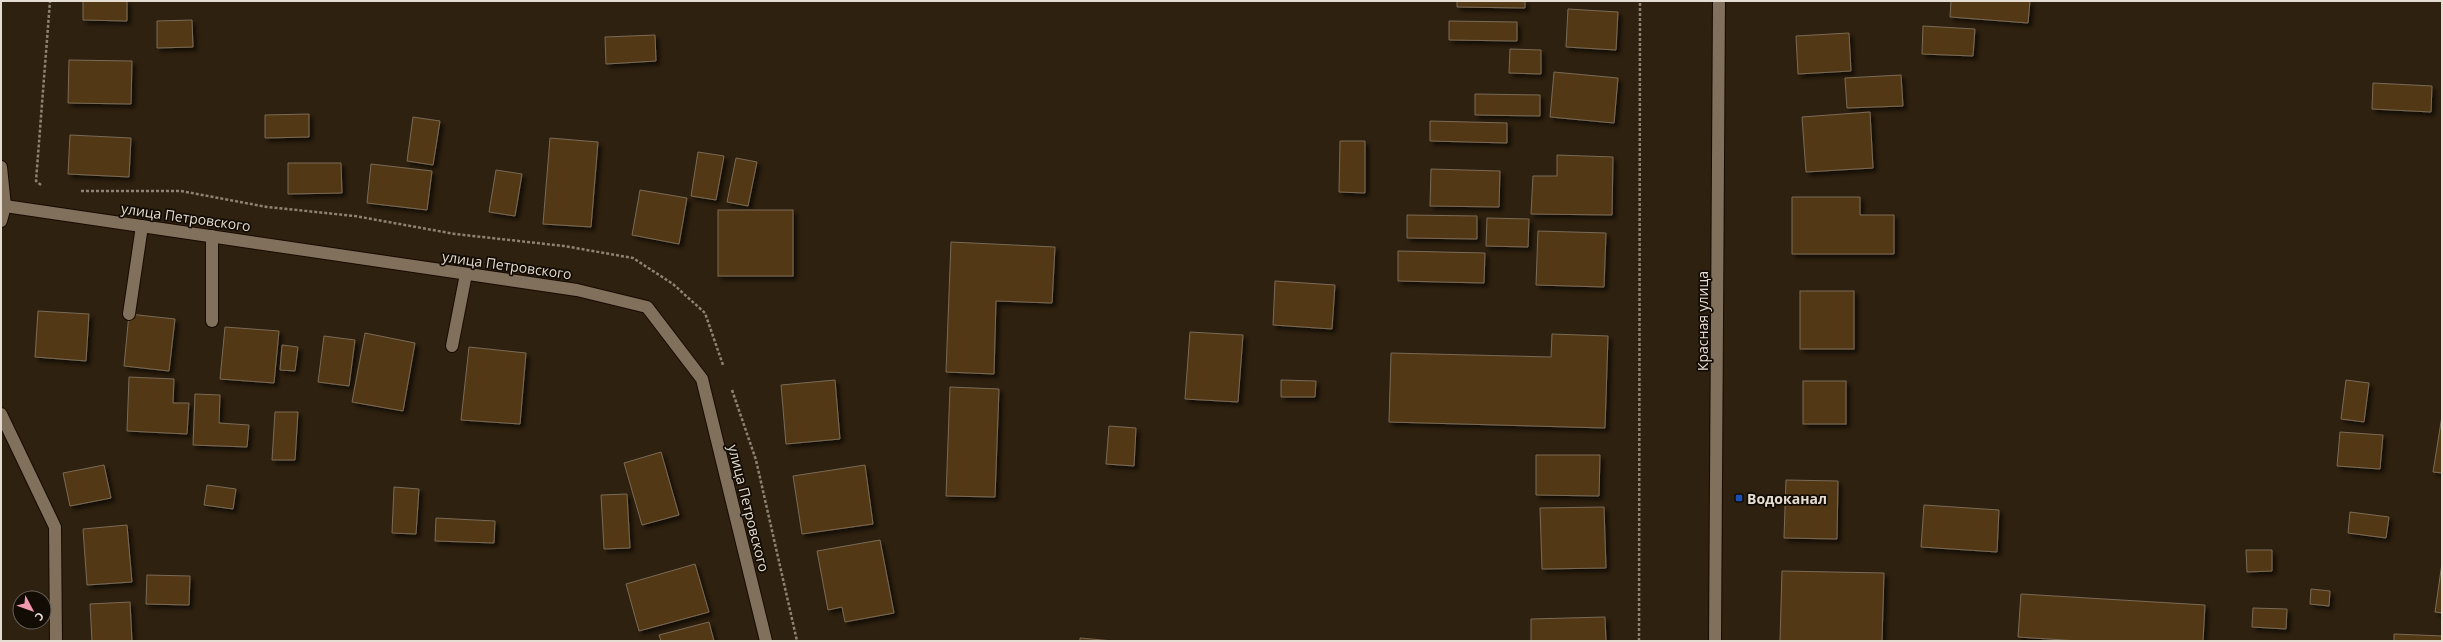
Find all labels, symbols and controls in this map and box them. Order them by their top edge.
street label: улица Петровского [120,199,252,235]
street label: улица Петровского [441,247,573,283]
street label: Красная улица [1693,271,1712,371]
street label: улица Петровского [724,442,774,574]
place label: Водоканал [1747,489,1827,508]
marker: Водоканал [1734,493,1744,503]
north arrow [12,590,52,630]
text: С [32,609,48,624]

